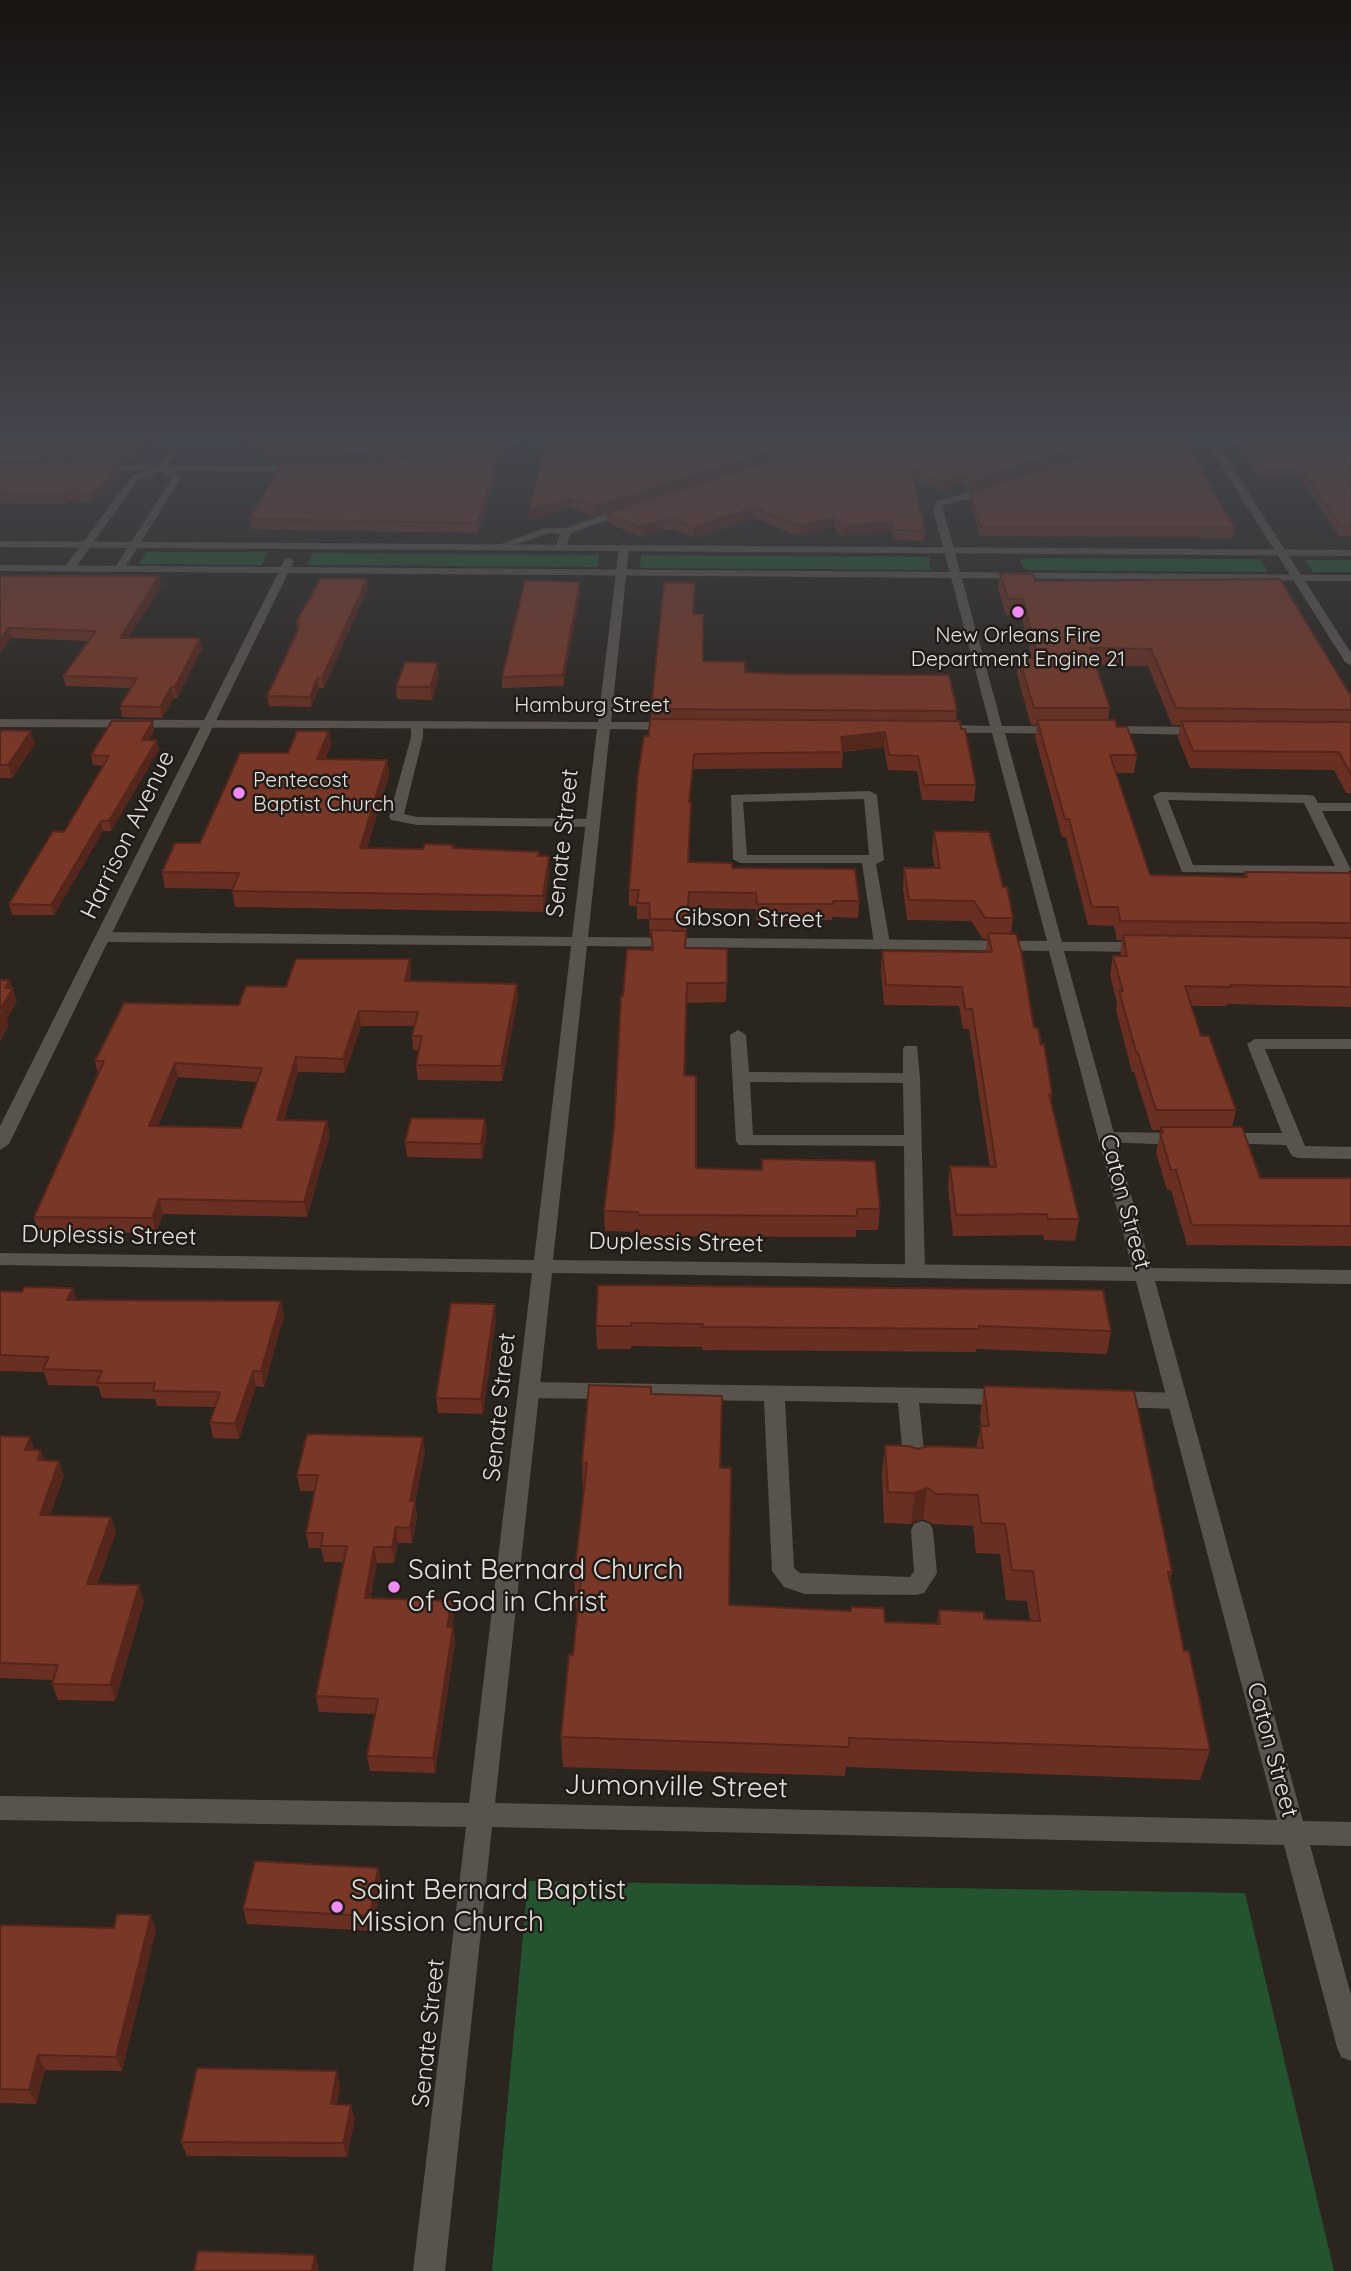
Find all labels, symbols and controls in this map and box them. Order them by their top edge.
marker: New Orleans Fire Department Engine 21 [1010,604,1026,620]
place label: New Orleans Fire Department Engine 21 [911,623,1125,673]
street label: Hamburg Street [514,693,670,719]
street label: Harrison Avenue [75,746,181,924]
street label: Senate Street [541,767,585,919]
place label: Pentecost Baptist Church [253,768,394,818]
marker: Pentecost Baptist Church [231,785,247,801]
street label: Gibson Street [675,903,823,935]
street label: Caton Street [1093,1131,1157,1273]
street label: Duplessis Street [21,1220,197,1252]
street label: Duplessis Street [588,1227,764,1259]
street label: Senate Street [478,1331,522,1483]
place label: Saint Bernard Church of God in Christ [408,1554,683,1620]
marker: Saint Bernard Church of God in Christ [386,1579,402,1595]
street label: Caton Street [1240,1679,1304,1821]
street label: Jumonville Street [564,1768,788,1806]
place label: Saint Bernard Baptist Mission Church [351,1874,626,1940]
marker: Saint Bernard Baptist Mission Church [329,1899,345,1915]
street label: Senate Street [407,1957,451,2109]

